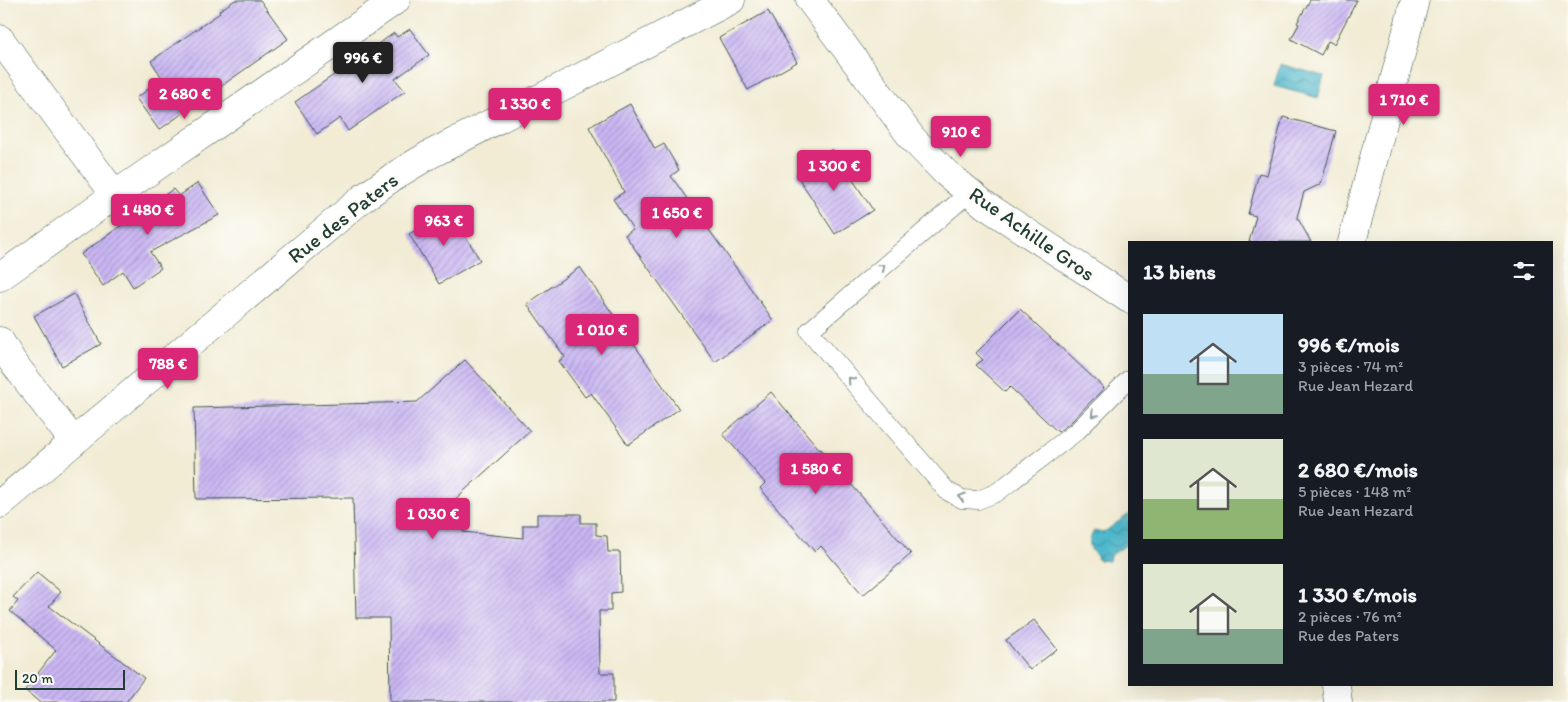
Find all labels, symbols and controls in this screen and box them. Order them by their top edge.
pin: 996 € [328,42,398,84]
text: 996 € [344,48,382,67]
pin: 2 680 € [139,78,231,120]
text: 2 680 € [159,84,211,103]
pin: 1 710 € [1358,84,1450,126]
pin: 1 330 € [479,88,571,130]
text: 1 710 € [1380,90,1428,109]
text: 1 330 € [499,94,551,113]
pin: 910 € [926,116,996,158]
text: 910 € [942,122,980,141]
pin: 1 300 € [788,150,880,192]
text: 1 300 € [808,156,860,175]
street label: Rue des Paters [283,167,403,268]
street label: Rue Achille Gros [965,181,1100,286]
pin: 1 480 € [102,194,194,236]
pin: 1 650 € [631,196,723,239]
text: 1 480 € [122,200,174,219]
text: 1 650 € [652,203,702,222]
pin: 963 € [409,204,479,247]
text: 963 € [425,211,463,230]
icon: filters [1510,257,1538,285]
text: 13 biens [1143,259,1216,284]
one-way arrow [877,264,886,273]
pin: 1 010 € [556,314,648,356]
text: 1 010 € [577,320,627,339]
text: 996 €/mois [1298,332,1400,357]
icon: home [1183,334,1243,394]
pin: 788 € [133,348,203,390]
text: 788 € [149,354,187,373]
text: 3 pièces · 74 m² [1298,357,1403,376]
text: Rue Jean Hezard [1298,376,1413,395]
one-way arrow [848,377,857,386]
one-way arrow [1091,408,1100,417]
pin: 1 580 € [770,452,862,495]
text: 2 680 €/mois [1298,457,1418,482]
text: 1 580 € [791,459,841,478]
icon: home [1183,459,1243,519]
text: 5 pièces · 148 m² [1298,482,1411,501]
one-way arrow [958,492,967,502]
pin: 1 030 € [387,498,479,540]
text: Rue Jean Hezard [1298,501,1413,520]
text: 1 030 € [407,504,459,523]
text: 1 330 €/mois [1298,582,1417,607]
icon: home [1183,584,1243,644]
text: 2 pièces · 76 m² [1298,607,1402,626]
text: Rue des Paters [1298,626,1399,645]
scale bar [15,667,125,690]
text: 20 m [22,670,53,687]

